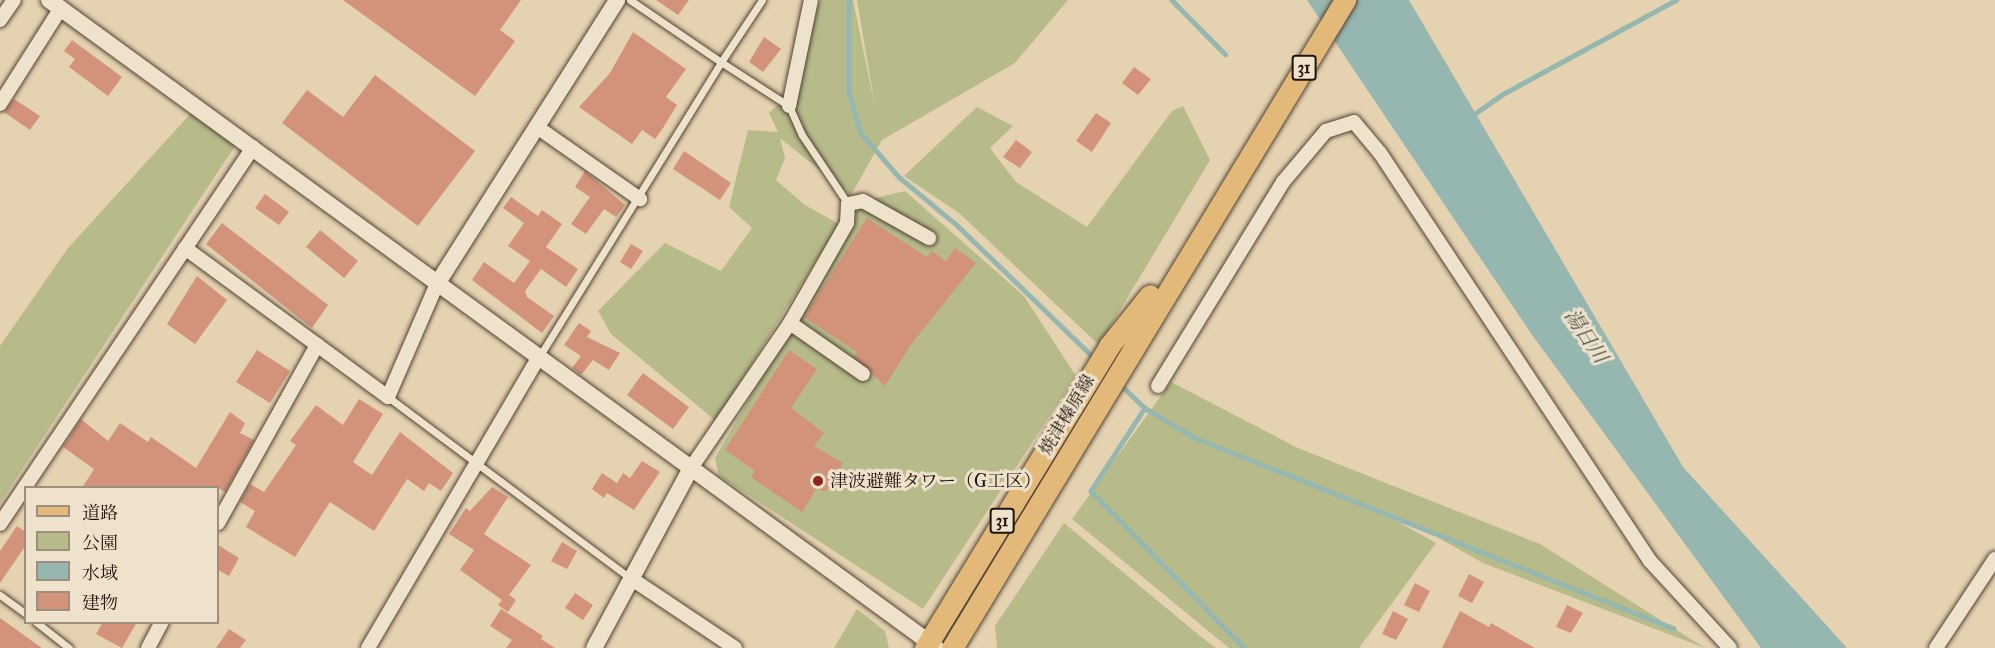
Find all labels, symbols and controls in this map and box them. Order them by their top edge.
road number: 31 [1290,55,1318,81]
water label: 湯日川 [1559,304,1613,368]
street label: 焼津榛原線 [1035,371,1099,459]
place label: 津波避難タワー（G工区） [830,470,1041,492]
marker: 津波避難タワー（G工区） [811,474,825,488]
legend [24,486,219,624]
text: 道路 [82,502,118,524]
road number: 31 [988,508,1016,534]
text: 公園 [82,532,118,554]
text: 水域 [82,562,118,584]
text: 建物 [82,592,118,614]

